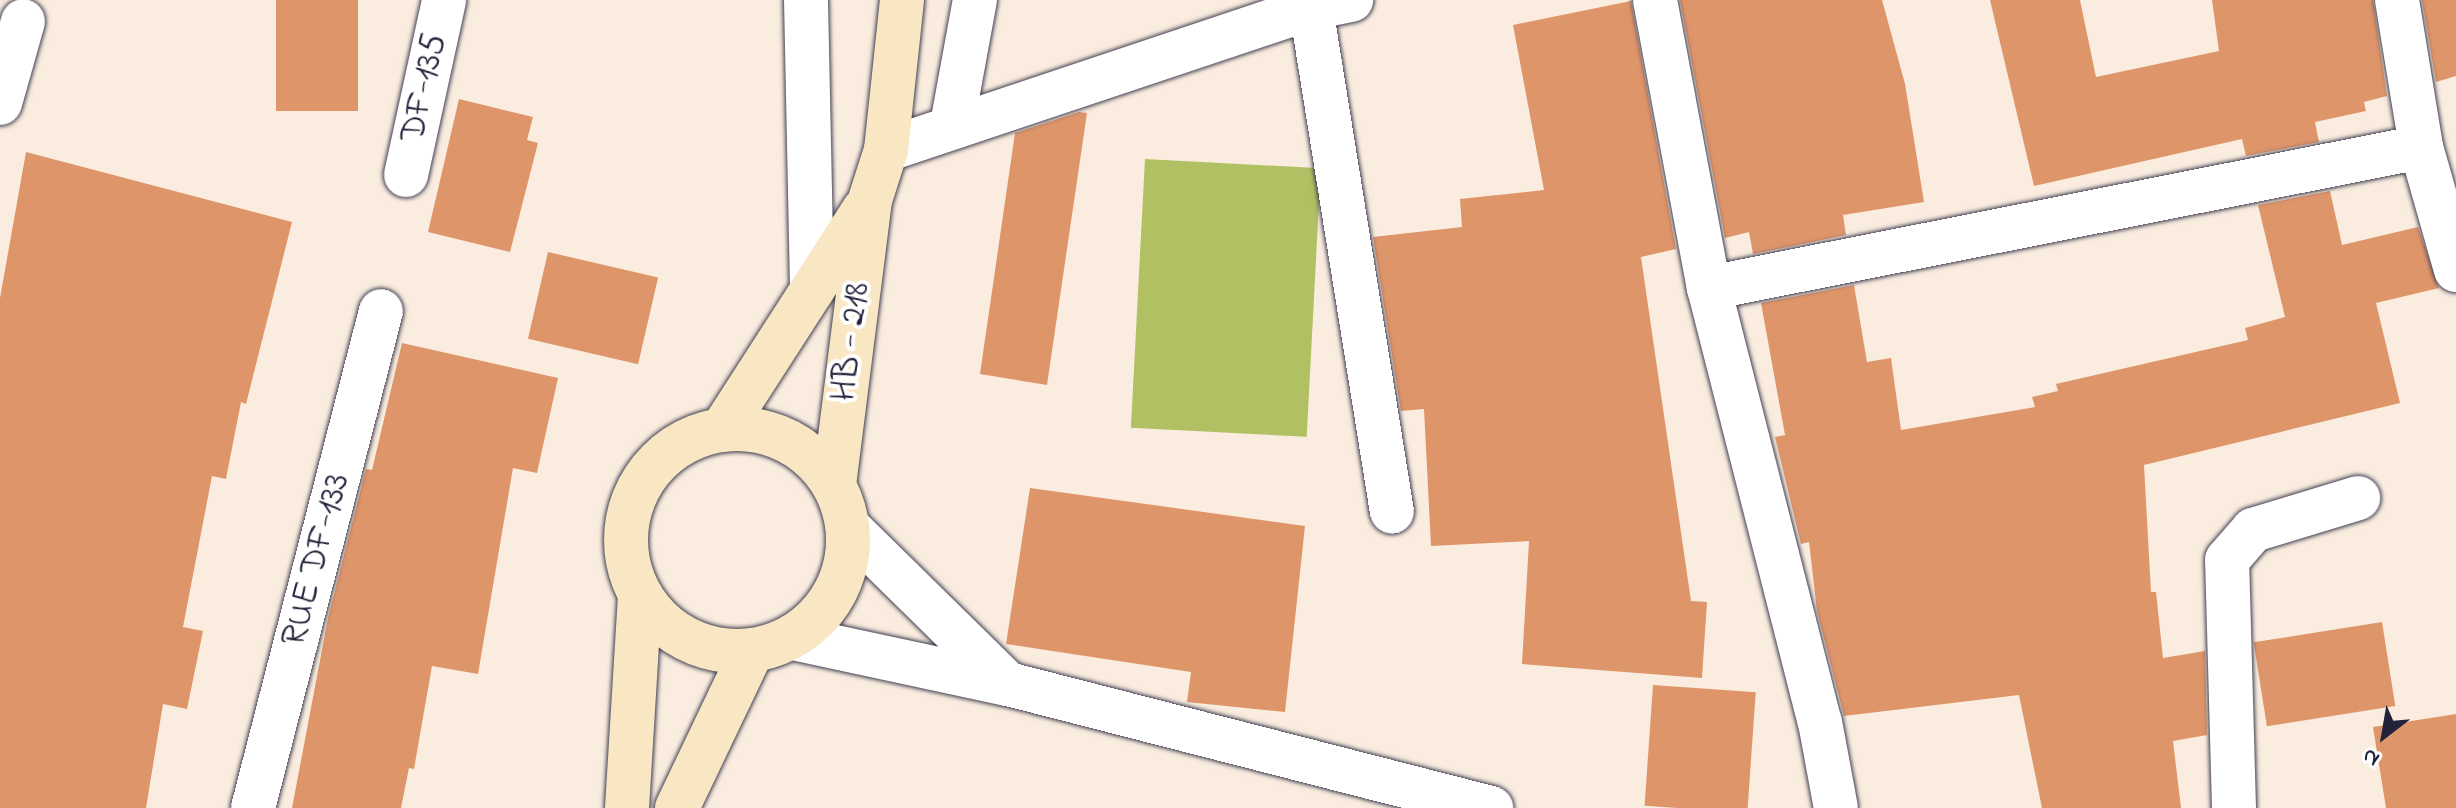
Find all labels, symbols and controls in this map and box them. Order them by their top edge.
street label: DF-135 [392,30,458,146]
street label: HB - 218 [823,280,881,404]
street label: RUE DF-133 [273,469,361,651]
north arrow [2344,696,2424,776]
text: N [2357,739,2386,774]

